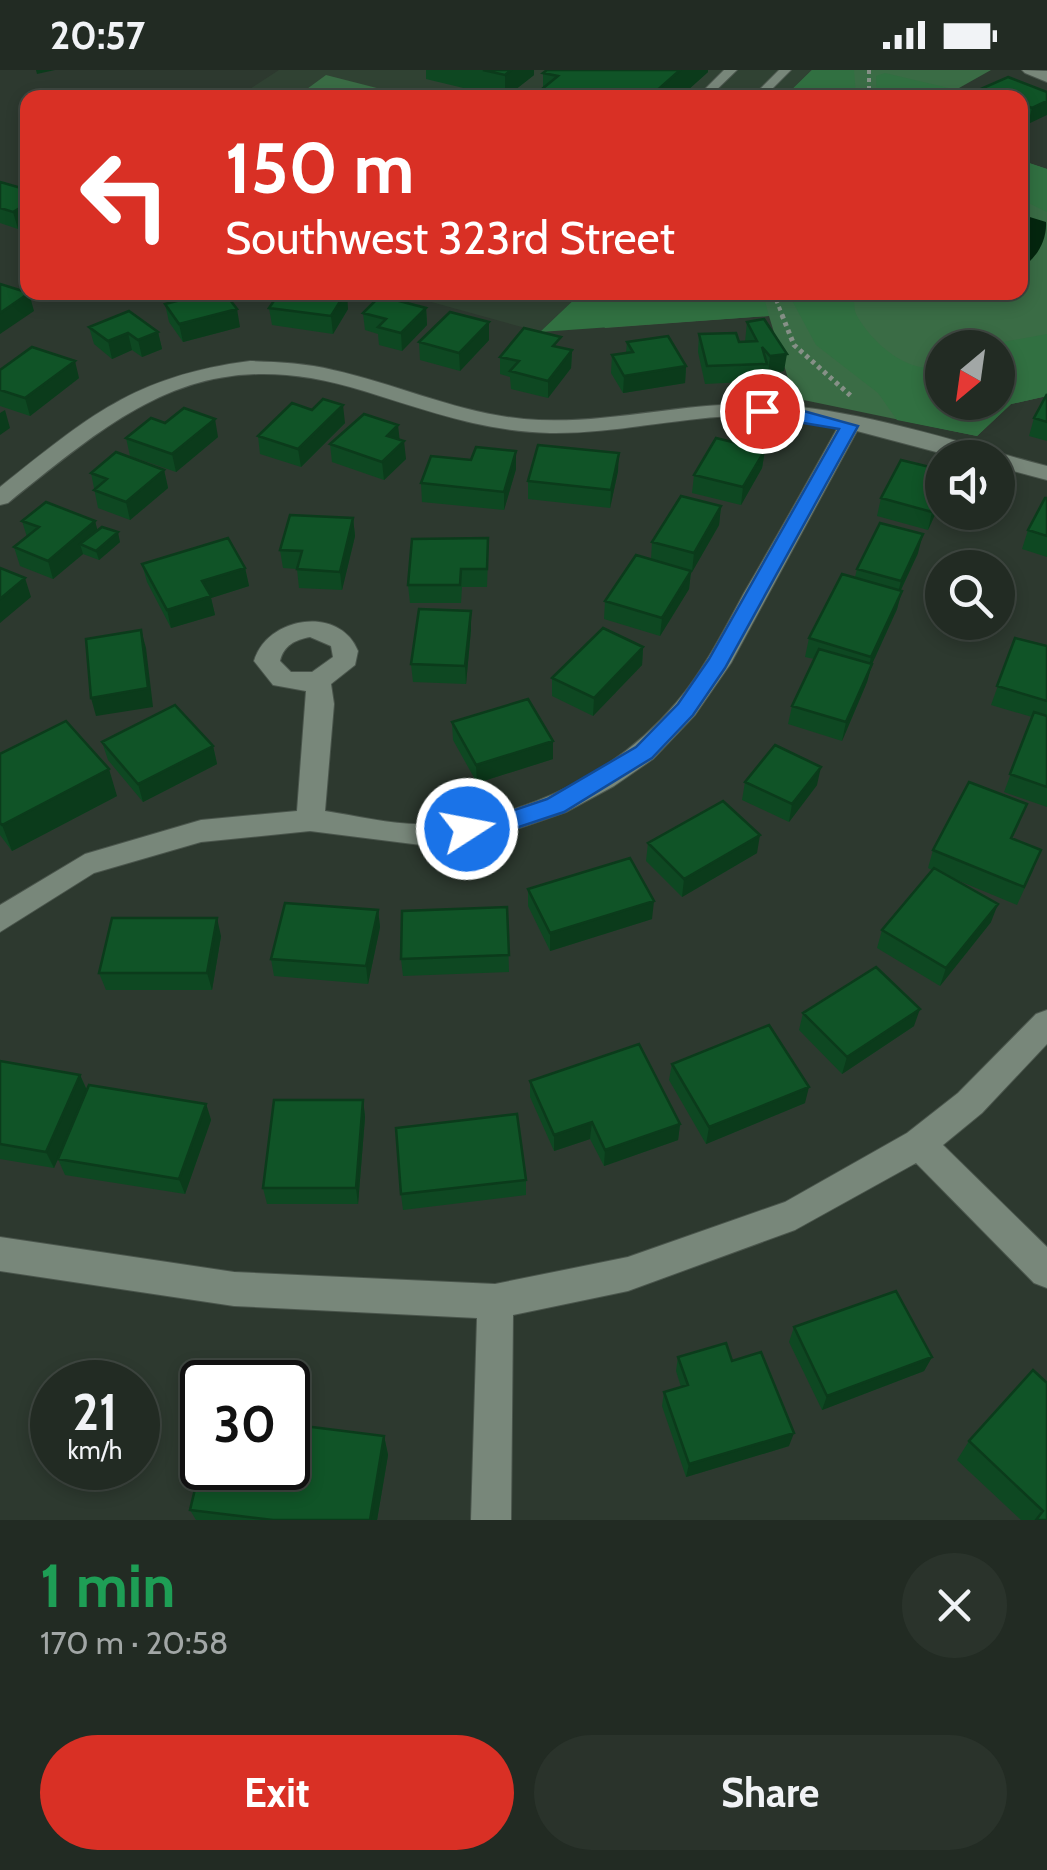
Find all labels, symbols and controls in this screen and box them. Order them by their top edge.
text: 20:57 [50,12,145,59]
text: 150 m [225,125,414,211]
icon: left [60,130,190,260]
text: Southwest 323rd Street [225,211,675,265]
north arrow [925,330,1015,420]
map controls [925,330,1015,640]
pin [720,369,805,454]
icon: arrive [735,384,790,439]
button: sound [925,440,1015,530]
button: search [925,550,1015,640]
position arrow [415,777,519,881]
speed limit sign: 30 [180,1360,310,1490]
text: 21 [73,1382,117,1443]
text: km/h [68,1435,122,1465]
text: 1 min [40,1549,175,1622]
button: close [902,1553,1007,1658]
text: 170 m · 20:58 [40,1623,228,1662]
button: Exit [40,1735,514,1850]
button: Share [534,1735,1007,1850]

